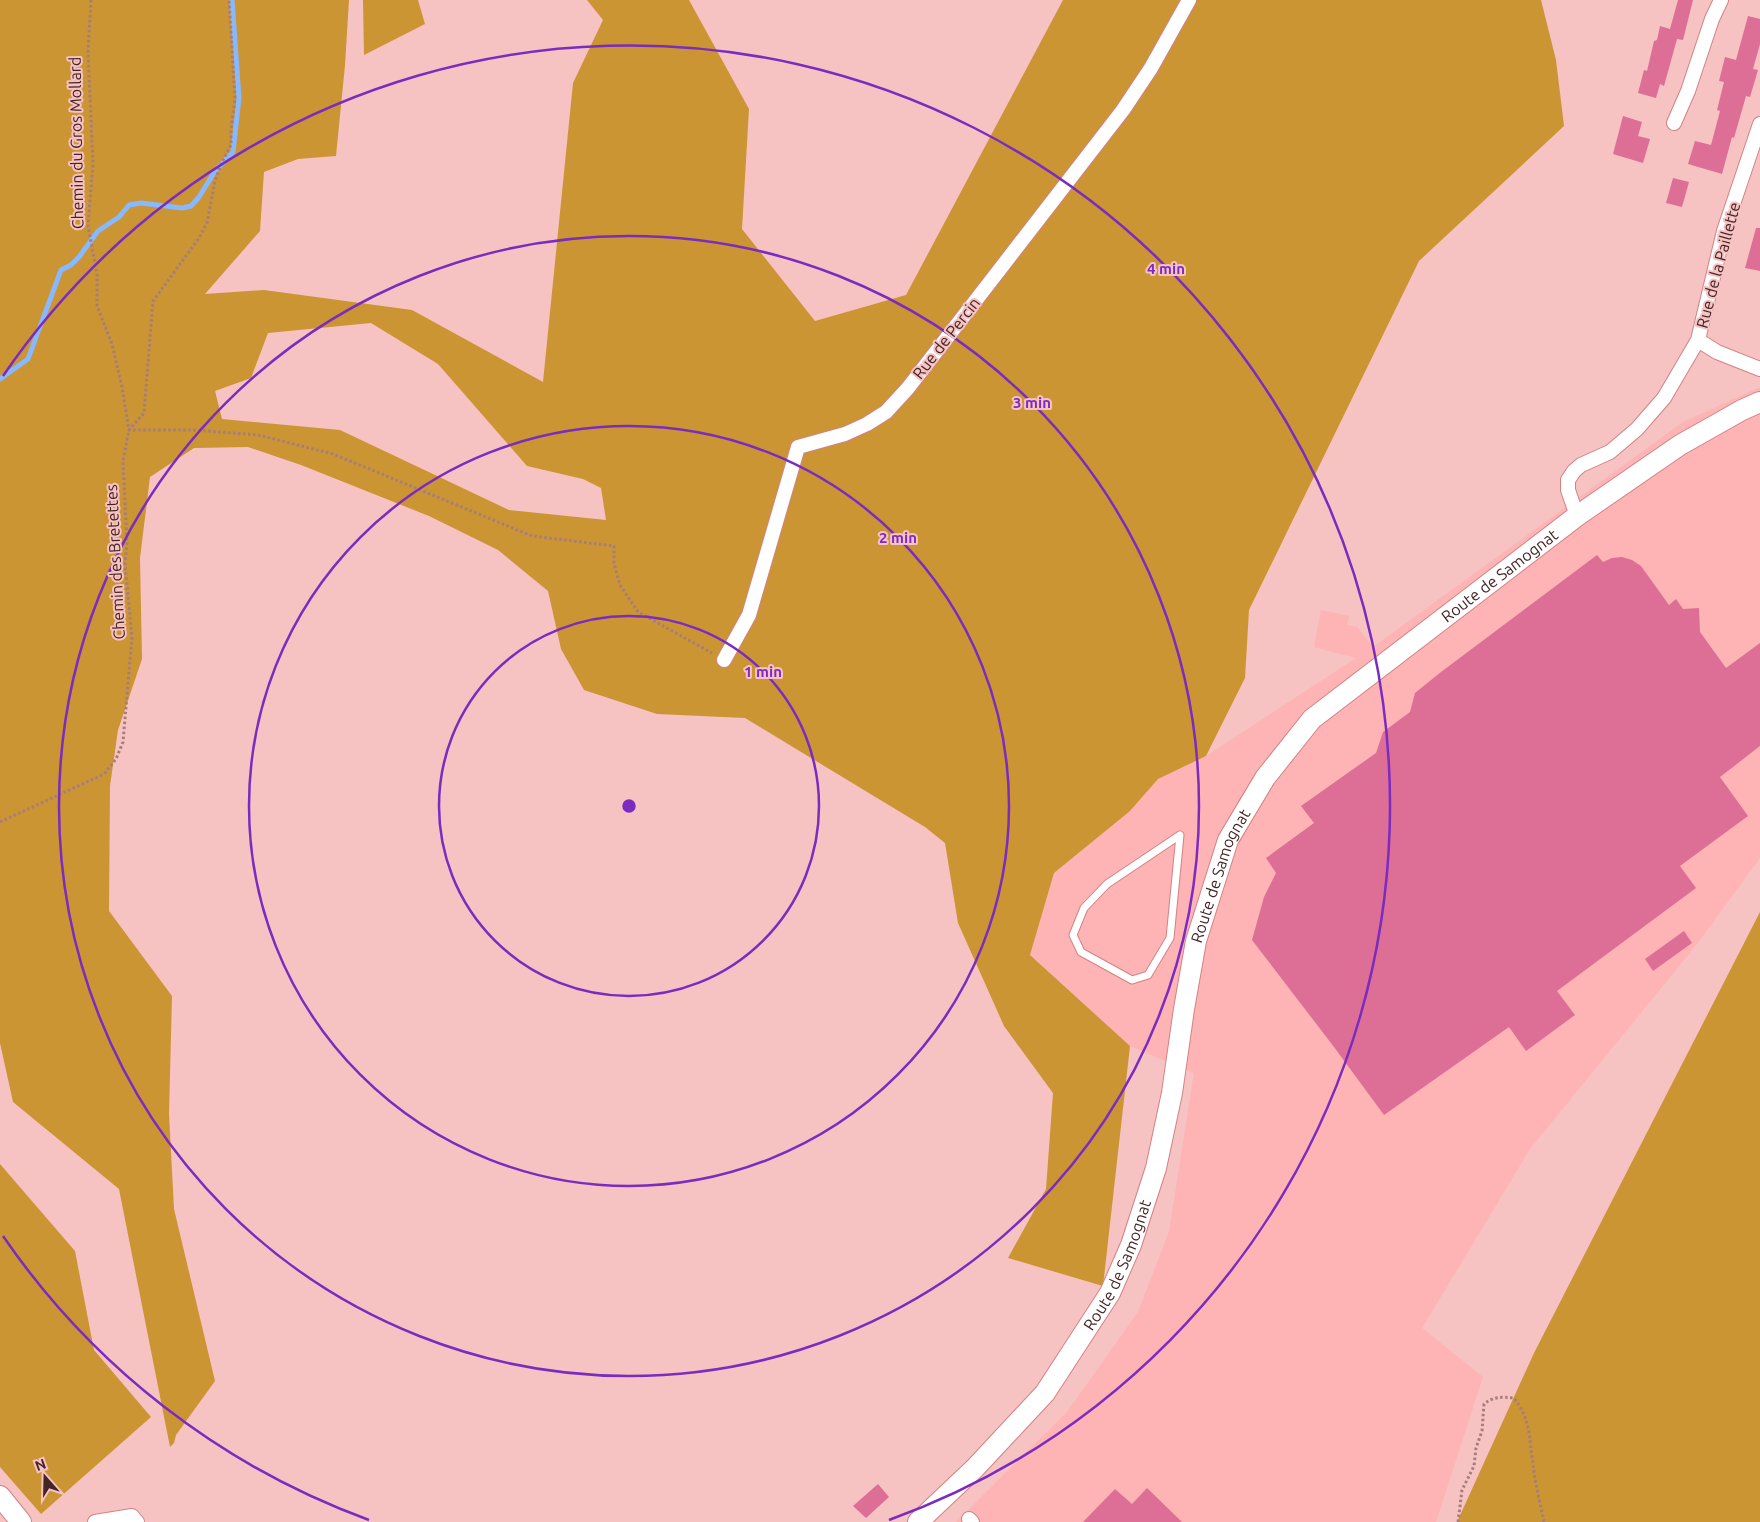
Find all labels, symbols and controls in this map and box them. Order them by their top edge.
street label: Chemin du Gros Mollard [65,57,87,229]
street label: Rue de la Paillette [1693,200,1743,330]
text: 4 min [1147,260,1185,277]
street label: Rue de Percin [909,294,983,382]
text: 3 min [1013,394,1051,411]
street label: Chemin des Bretettes [102,484,128,640]
street label: Route de Samognat [1438,525,1562,626]
text: 2 min [879,529,917,546]
text: 1 min [744,663,782,680]
centre of rings [620,797,638,815]
street label: Route de Samognat [1187,805,1254,945]
street label: Route de Samognat [1079,1197,1154,1333]
north arrow [20,1452,70,1502]
text: N [33,1455,48,1474]

